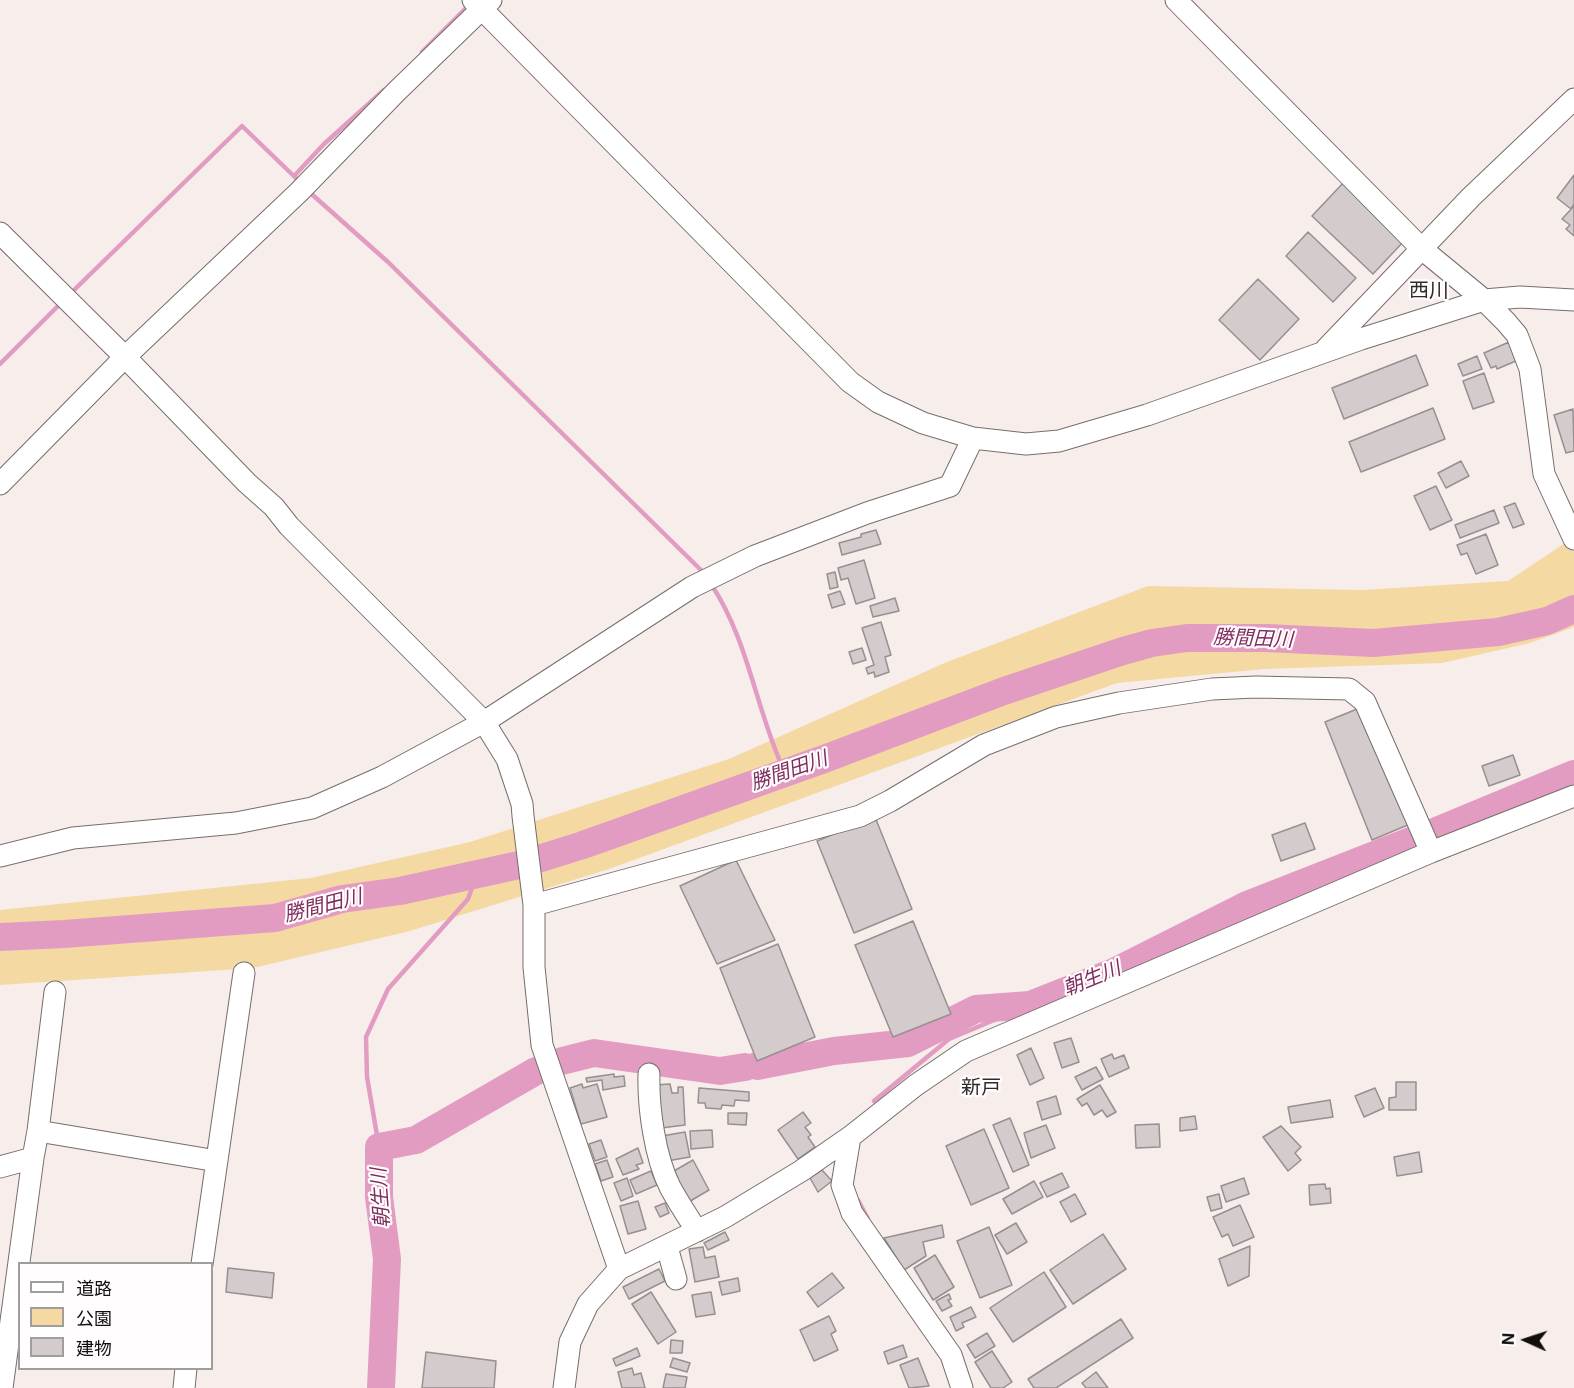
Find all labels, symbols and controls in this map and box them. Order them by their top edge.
district label: 西川 [1409,279,1449,303]
water label: 勝間田川 [1213,626,1293,652]
water label: 勝間田川 [747,747,831,795]
water label: 勝間田川 [281,885,365,927]
water label: 朝生川 [1060,957,1124,1001]
district label: 新戸 [961,1076,1001,1100]
water label: 朝生川 [367,1167,395,1229]
legend [18,1262,213,1370]
text: 道路 [76,1278,112,1299]
text: 公園 [76,1308,112,1329]
north arrow [1496,1310,1556,1370]
text: N [1498,1332,1518,1346]
text: 建物 [76,1338,112,1359]

